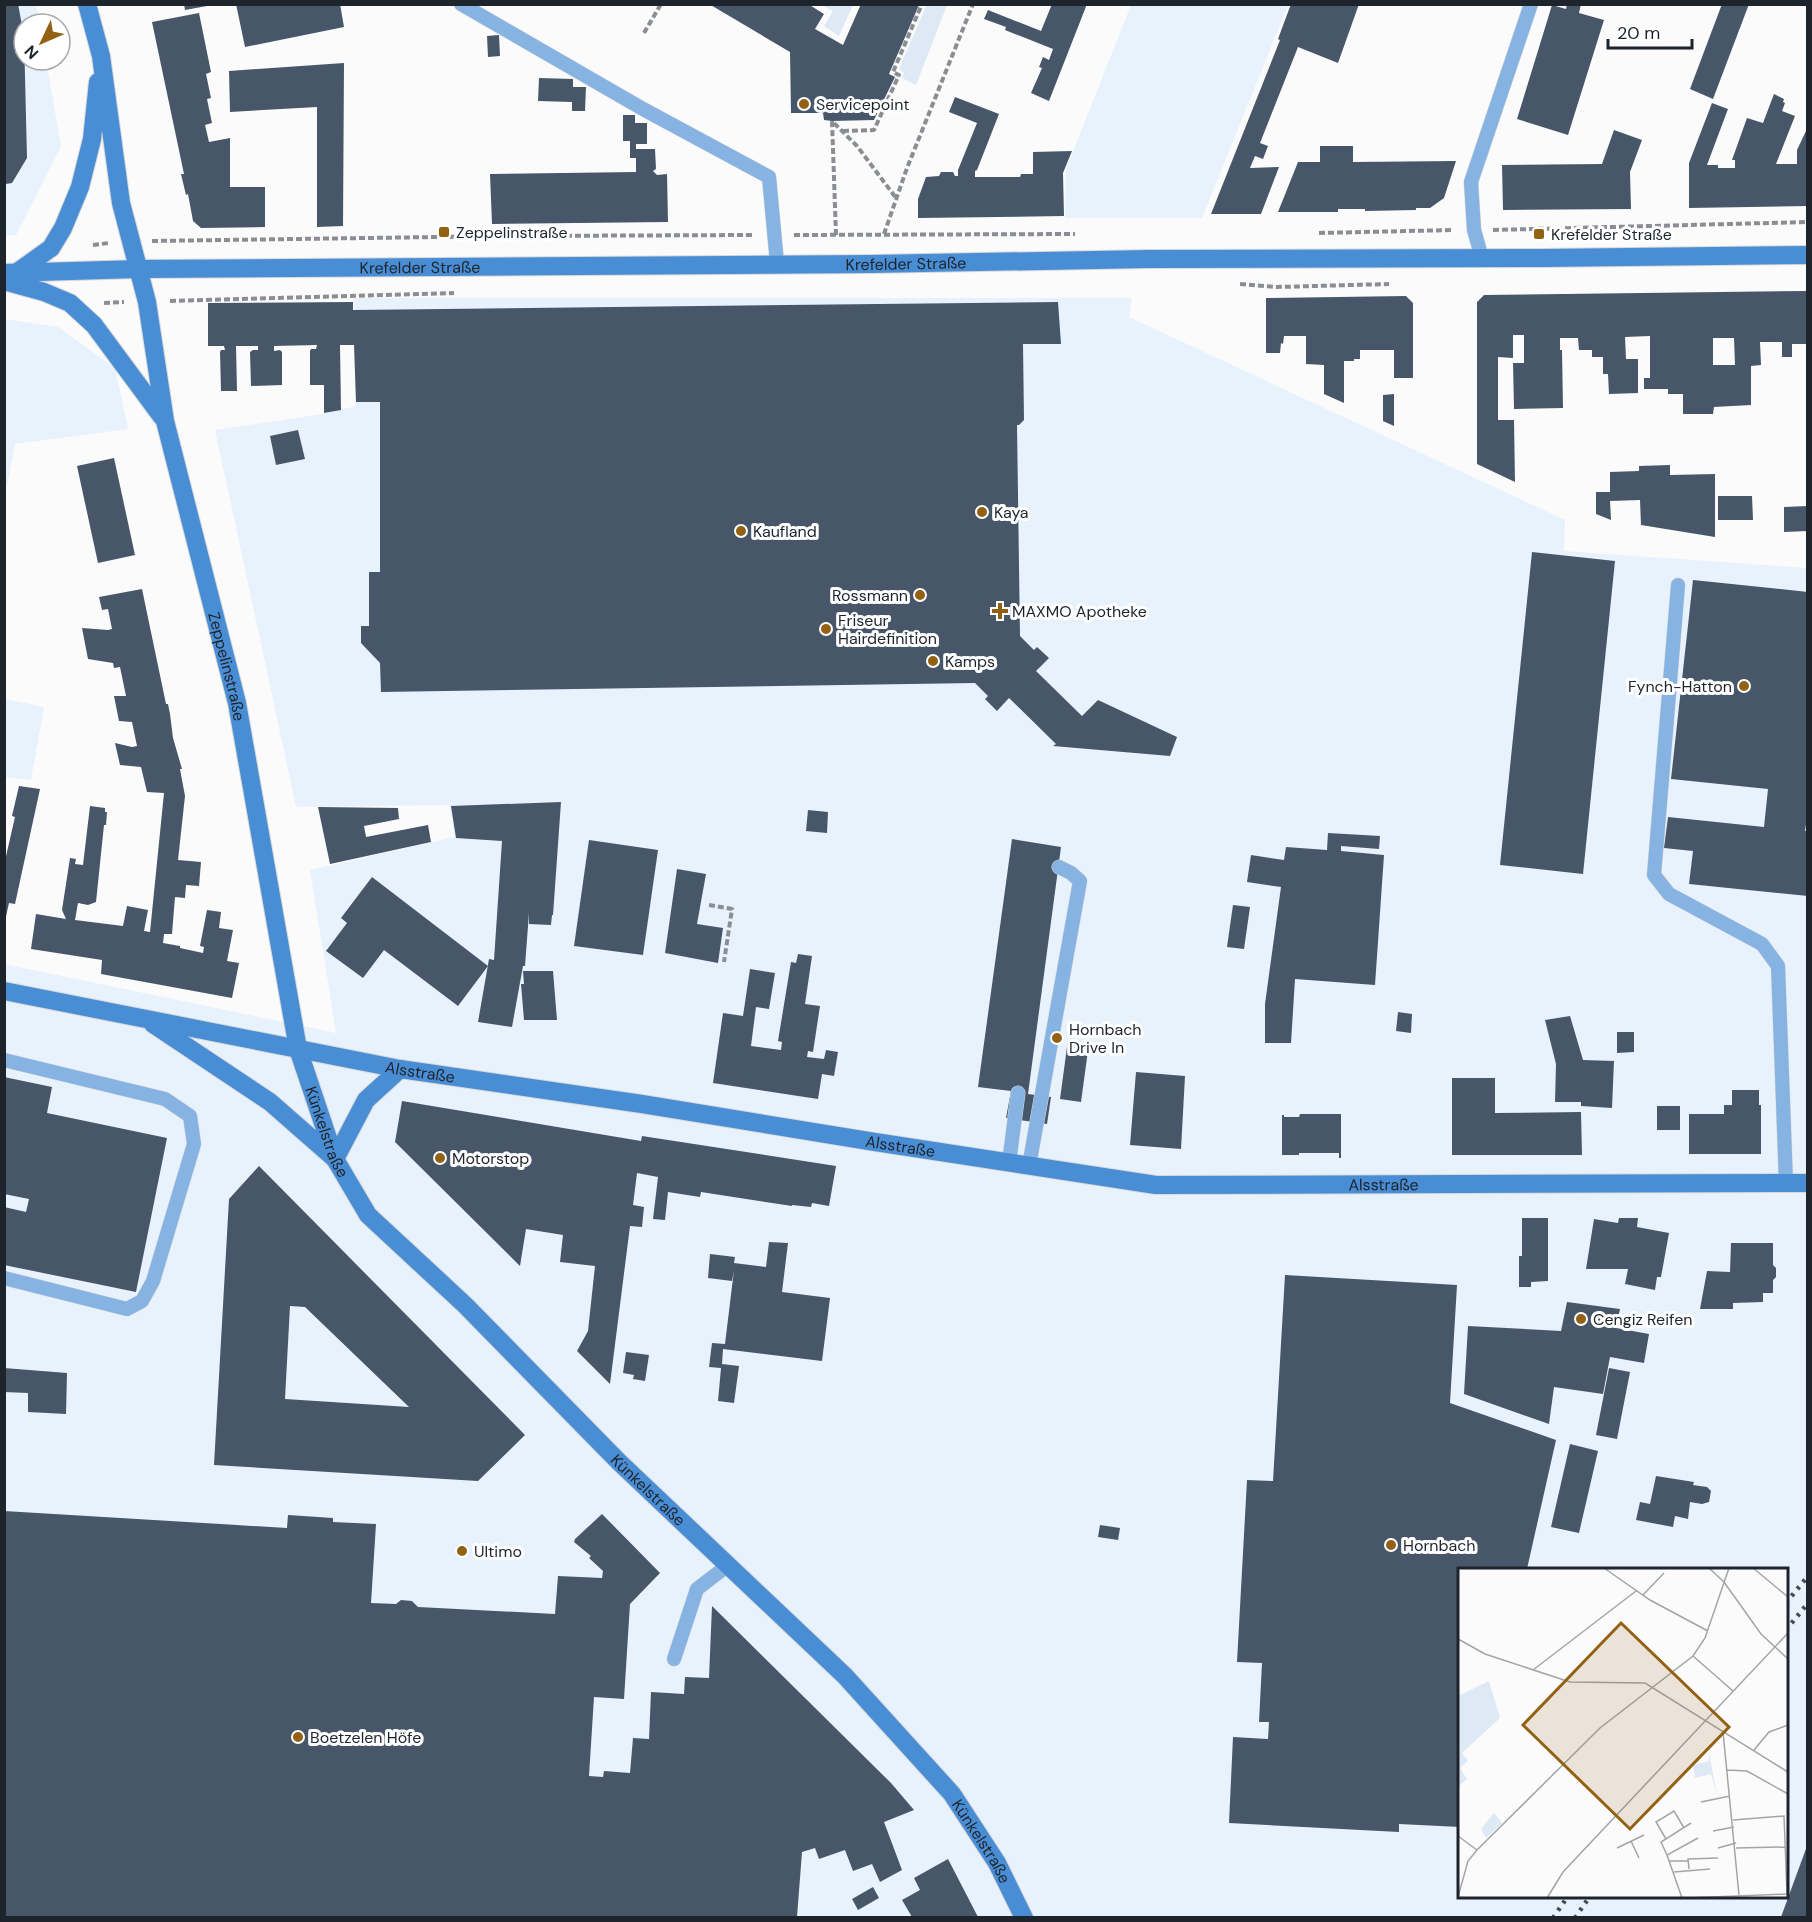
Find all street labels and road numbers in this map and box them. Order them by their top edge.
street label: Krefelder Straße [845,252,967,275]
street label: Krefelder Straße [359,256,480,278]
street label: Zeppelinstraße [204,610,250,722]
street label: Alsstraße [383,1056,456,1087]
street label: Künkelstraße [301,1083,354,1181]
street label: Alsstraße [864,1130,937,1162]
street label: Alsstraße [1348,1174,1419,1195]
street label: Künkelstraße [606,1449,690,1530]
street label: Künkelstraße [948,1795,1016,1887]

